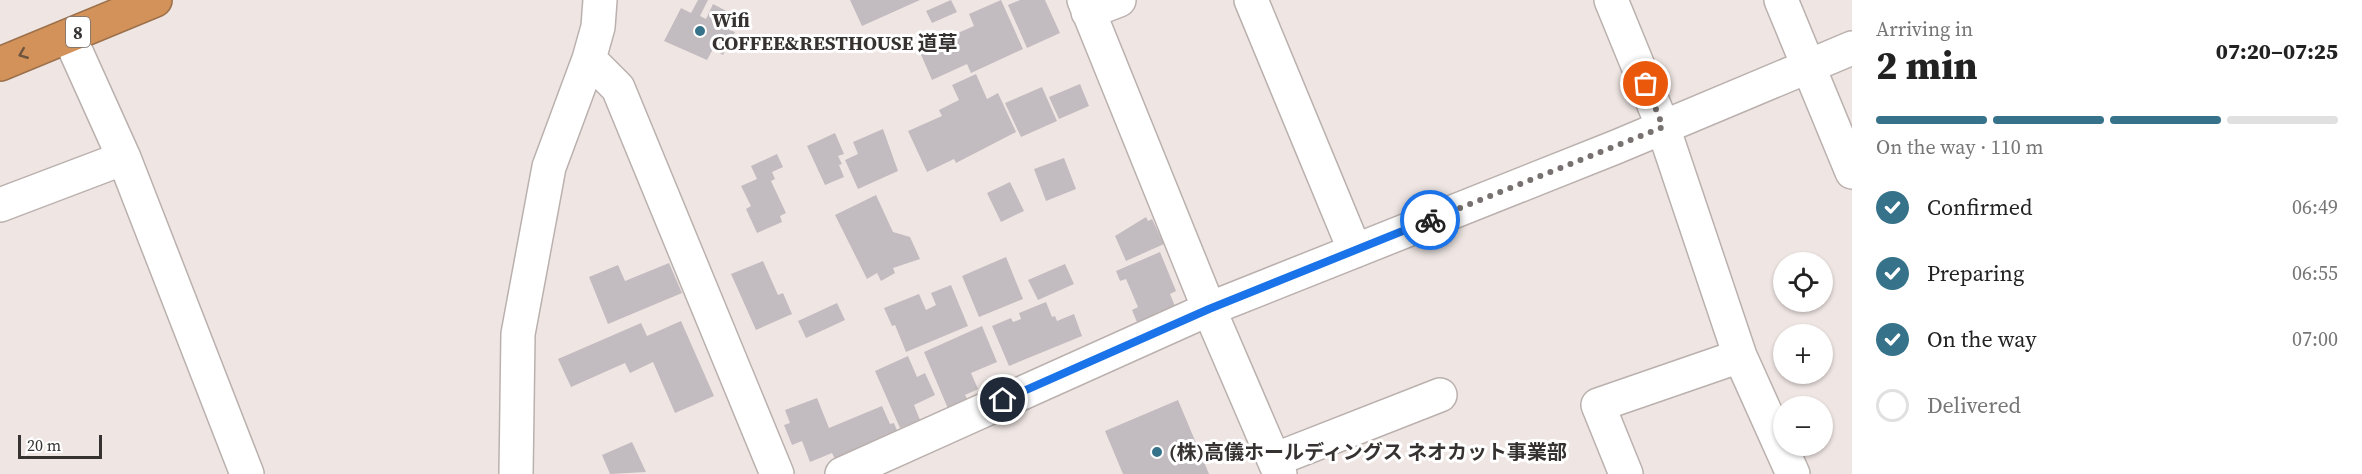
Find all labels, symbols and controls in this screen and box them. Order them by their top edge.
place label: Wifi COFFEE&RESTHOUSE 道草 [712,6,958,57]
text: Arriving in [1876,15,1973,43]
road number: 8 [66,17,90,47]
marker: Wifi COFFEE&RESTHOUSE 道草 [693,24,707,38]
text: 07:20–07:25 [2216,36,2338,66]
text: 2 min [1876,39,1978,92]
one-way arrow [19,47,30,59]
pin [1620,58,1671,109]
icon: bag [1629,67,1662,100]
text: On the way · 110 m [1876,133,2043,161]
courier [1400,190,1460,250]
icon: check [1876,191,1909,224]
text: Confirmed [1927,192,2032,222]
text: 06:49 [2292,193,2338,221]
icon: bike [1414,204,1447,237]
map controls [1773,252,1833,456]
button: locate [1773,252,1833,312]
icon: check [1876,257,1909,290]
text: Preparing [1927,258,2024,288]
text: 06:55 [2292,259,2338,287]
icon: check [1876,323,1909,356]
button: + [1773,324,1833,384]
text: On the way [1927,324,2036,354]
text: 07:00 [2292,325,2338,353]
pin [977,374,1028,425]
icon: home [986,383,1019,416]
text: Delivered [1927,390,2021,420]
button: − [1773,396,1833,456]
scale bar [18,432,102,460]
text: 20 m [27,434,61,456]
place label: (株)高儀ホールディングス ネオカット事業部 [1169,438,1567,466]
marker: (株)高儀ホールディングス ネオカット事業部 [1150,445,1164,459]

